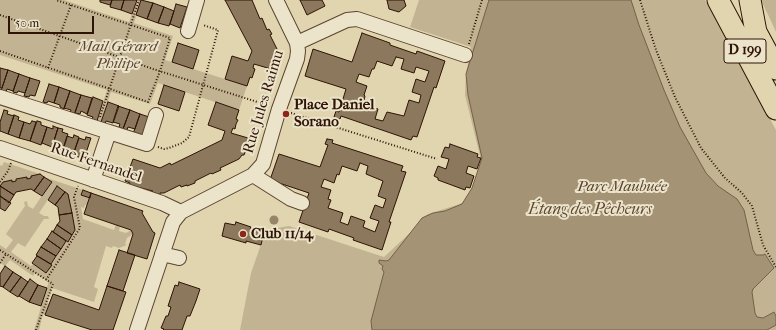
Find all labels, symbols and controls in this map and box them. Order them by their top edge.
scale bar [10,8,96,34]
text: 50 m [15,16,39,30]
park label: Mail Gérard Philipe [79,38,157,73]
road number: D 199 [724,39,766,63]
street label: Rue Jules Raimu [240,48,288,156]
place label: Place Daniel Sorano [294,96,374,131]
marker: Place Daniel Sorano [281,109,291,119]
street label: Rue Fernandel [48,139,144,187]
park label: Parc Maubuée [577,178,667,196]
water label: Étang des Pêcheurs [528,200,652,220]
place label: Club 11/14 [251,225,313,243]
marker: Club 11/14 [238,229,248,239]

